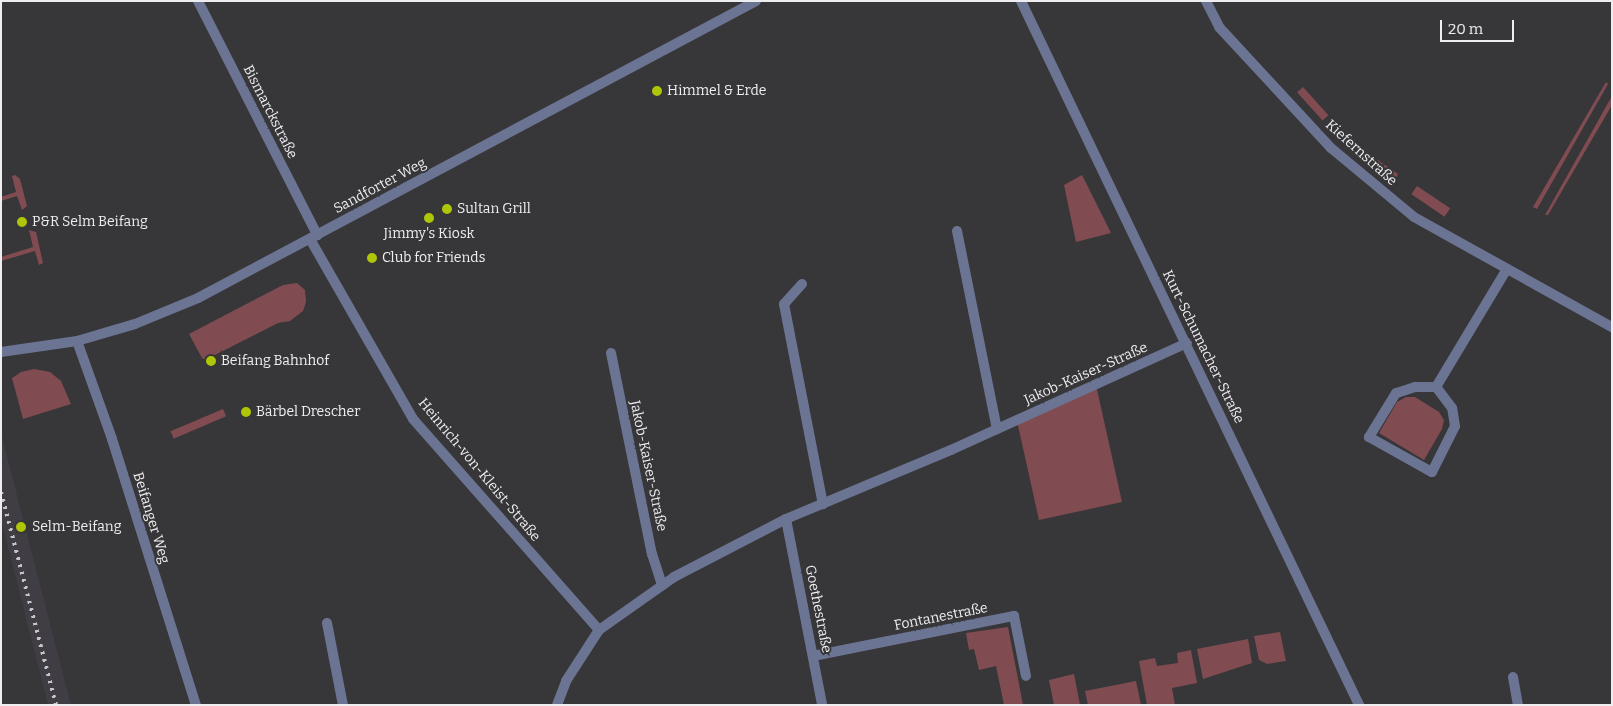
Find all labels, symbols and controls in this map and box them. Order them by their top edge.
scale bar [1443,10,1517,42]
text: 20 m [1448,20,1483,38]
street label: Bismarckstraße [239,62,301,162]
place label: Himmel & Erde [667,83,766,99]
marker: Himmel & Erde [651,85,663,97]
street label: Kiefernstraße [1322,116,1400,190]
street label: Sandforter Weg [331,155,429,217]
place label: Sultan Grill [457,201,531,217]
marker: Sultan Grill [441,203,453,215]
marker: Jimmy's Kiosk [423,212,435,224]
place label: P&R Selm Beifang [32,214,148,230]
marker: P&R Selm Beifang [16,216,28,228]
place label: Jimmy's Kiosk [383,226,475,242]
place label: Club for Friends [382,250,485,266]
marker: Club for Friends [366,252,378,264]
street label: Kurt-Schumacher-Straße [1159,268,1247,426]
street label: Jakob-Kaiser-Straße [1022,339,1150,409]
place label: Beifang Bahnhof [221,353,329,369]
marker: Beifang Bahnhof [205,355,217,367]
street label: Heinrich-von-Kleist-Straße [414,395,544,545]
street label: Jakob-Kaiser-Straße [626,399,670,533]
place label: Bärbel Drescher [256,404,360,420]
marker: Bärbel Drescher [240,406,252,418]
street label: Beifanger Weg [129,470,173,566]
place label: Selm-Beifang [32,519,121,535]
marker: Selm-Beifang [14,520,28,534]
street label: Goethestraße [801,564,835,654]
street label: Fontanestraße [893,600,989,634]

